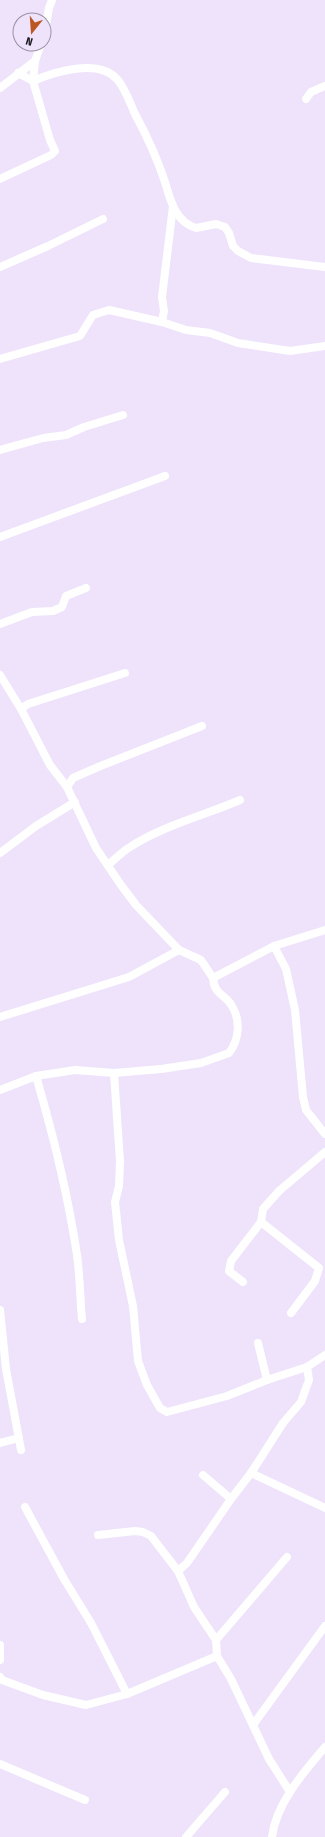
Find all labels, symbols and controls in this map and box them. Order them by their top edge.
north arrow [12,12,52,52]
text: N [24,34,34,48]

